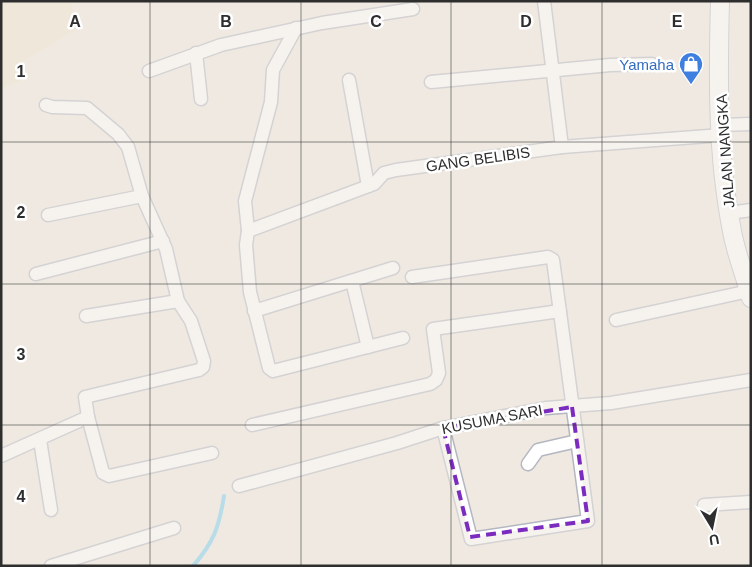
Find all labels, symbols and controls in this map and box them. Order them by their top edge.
text: A [69,13,81,30]
text: B [220,13,232,30]
text: C [370,13,382,30]
text: D [520,13,532,30]
text: E [672,13,683,30]
shop icon: Yamaha [678,51,704,85]
place label: Yamaha [619,56,675,73]
text: 1 [17,63,26,80]
street label: JALAN NANGKA [713,93,737,209]
street label: GANG BELIBIS [425,143,531,175]
text: 2 [17,204,26,221]
text: 3 [17,346,26,363]
street label: KUSUMA SARI [440,401,544,437]
text: 4 [17,488,26,505]
north arrow [687,502,737,552]
text: U [708,531,721,549]

